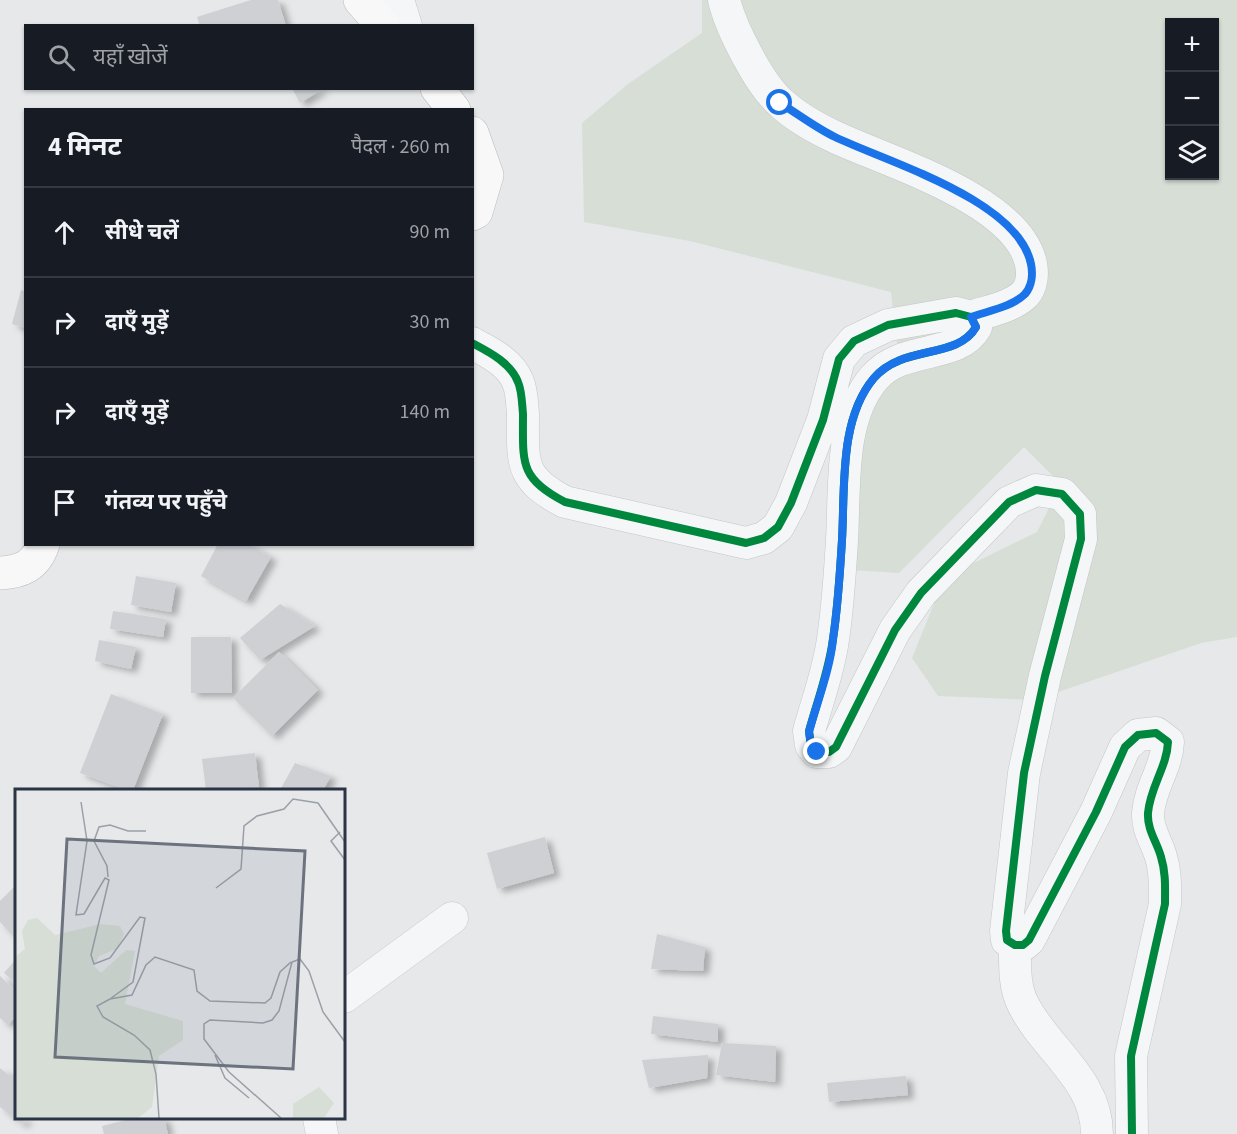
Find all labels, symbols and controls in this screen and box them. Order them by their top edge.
map controls [1165,18,1219,180]
button: + [1165,18,1219,72]
search box [24,24,474,90]
icon: search [45,41,78,74]
text: यहाँ खोजें [93,41,168,73]
button: − [1165,72,1219,126]
route start [766,89,792,115]
button: layers [1165,126,1219,180]
text: 4 मिनट [48,128,122,165]
text: पैदल · 260 m [351,133,450,161]
icon: ahead [48,216,81,249]
text: सीधे चलें [105,216,179,248]
text: 90 m [410,218,450,246]
icon: right [48,306,81,339]
text: दाएँ मुड़ें [105,306,168,338]
text: 30 m [410,308,450,336]
icon: right [48,396,81,429]
text: दाएँ मुड़ें [105,396,168,428]
text: 140 m [400,398,450,426]
icon: arrive [48,486,81,519]
text: गंतव्य पर पहुँचे [105,486,227,518]
route end [803,738,829,764]
inset map [15,789,345,1119]

